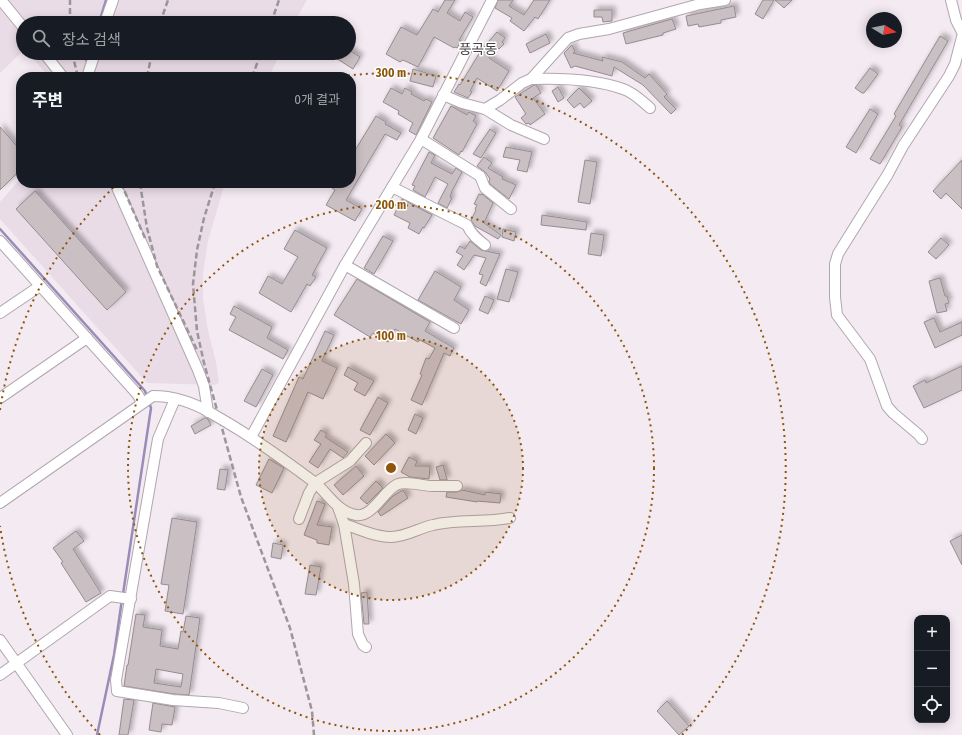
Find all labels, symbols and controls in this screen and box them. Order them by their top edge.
north arrow [866,12,902,48]
search box [16,16,356,60]
icon: search [30,27,52,49]
text: 장소 검색 [62,31,121,49]
district label: 풍곡동 [459,41,497,58]
text: 300 m [375,66,406,80]
text: 주변 [32,90,63,111]
text: 0개 결과 [294,92,340,107]
text: 200 m [375,198,406,212]
text: 100 m [376,329,406,343]
centre of rings [384,461,398,475]
map controls [914,615,950,723]
button: + [914,615,950,651]
button: − [914,651,950,687]
button: locate [914,687,950,723]

